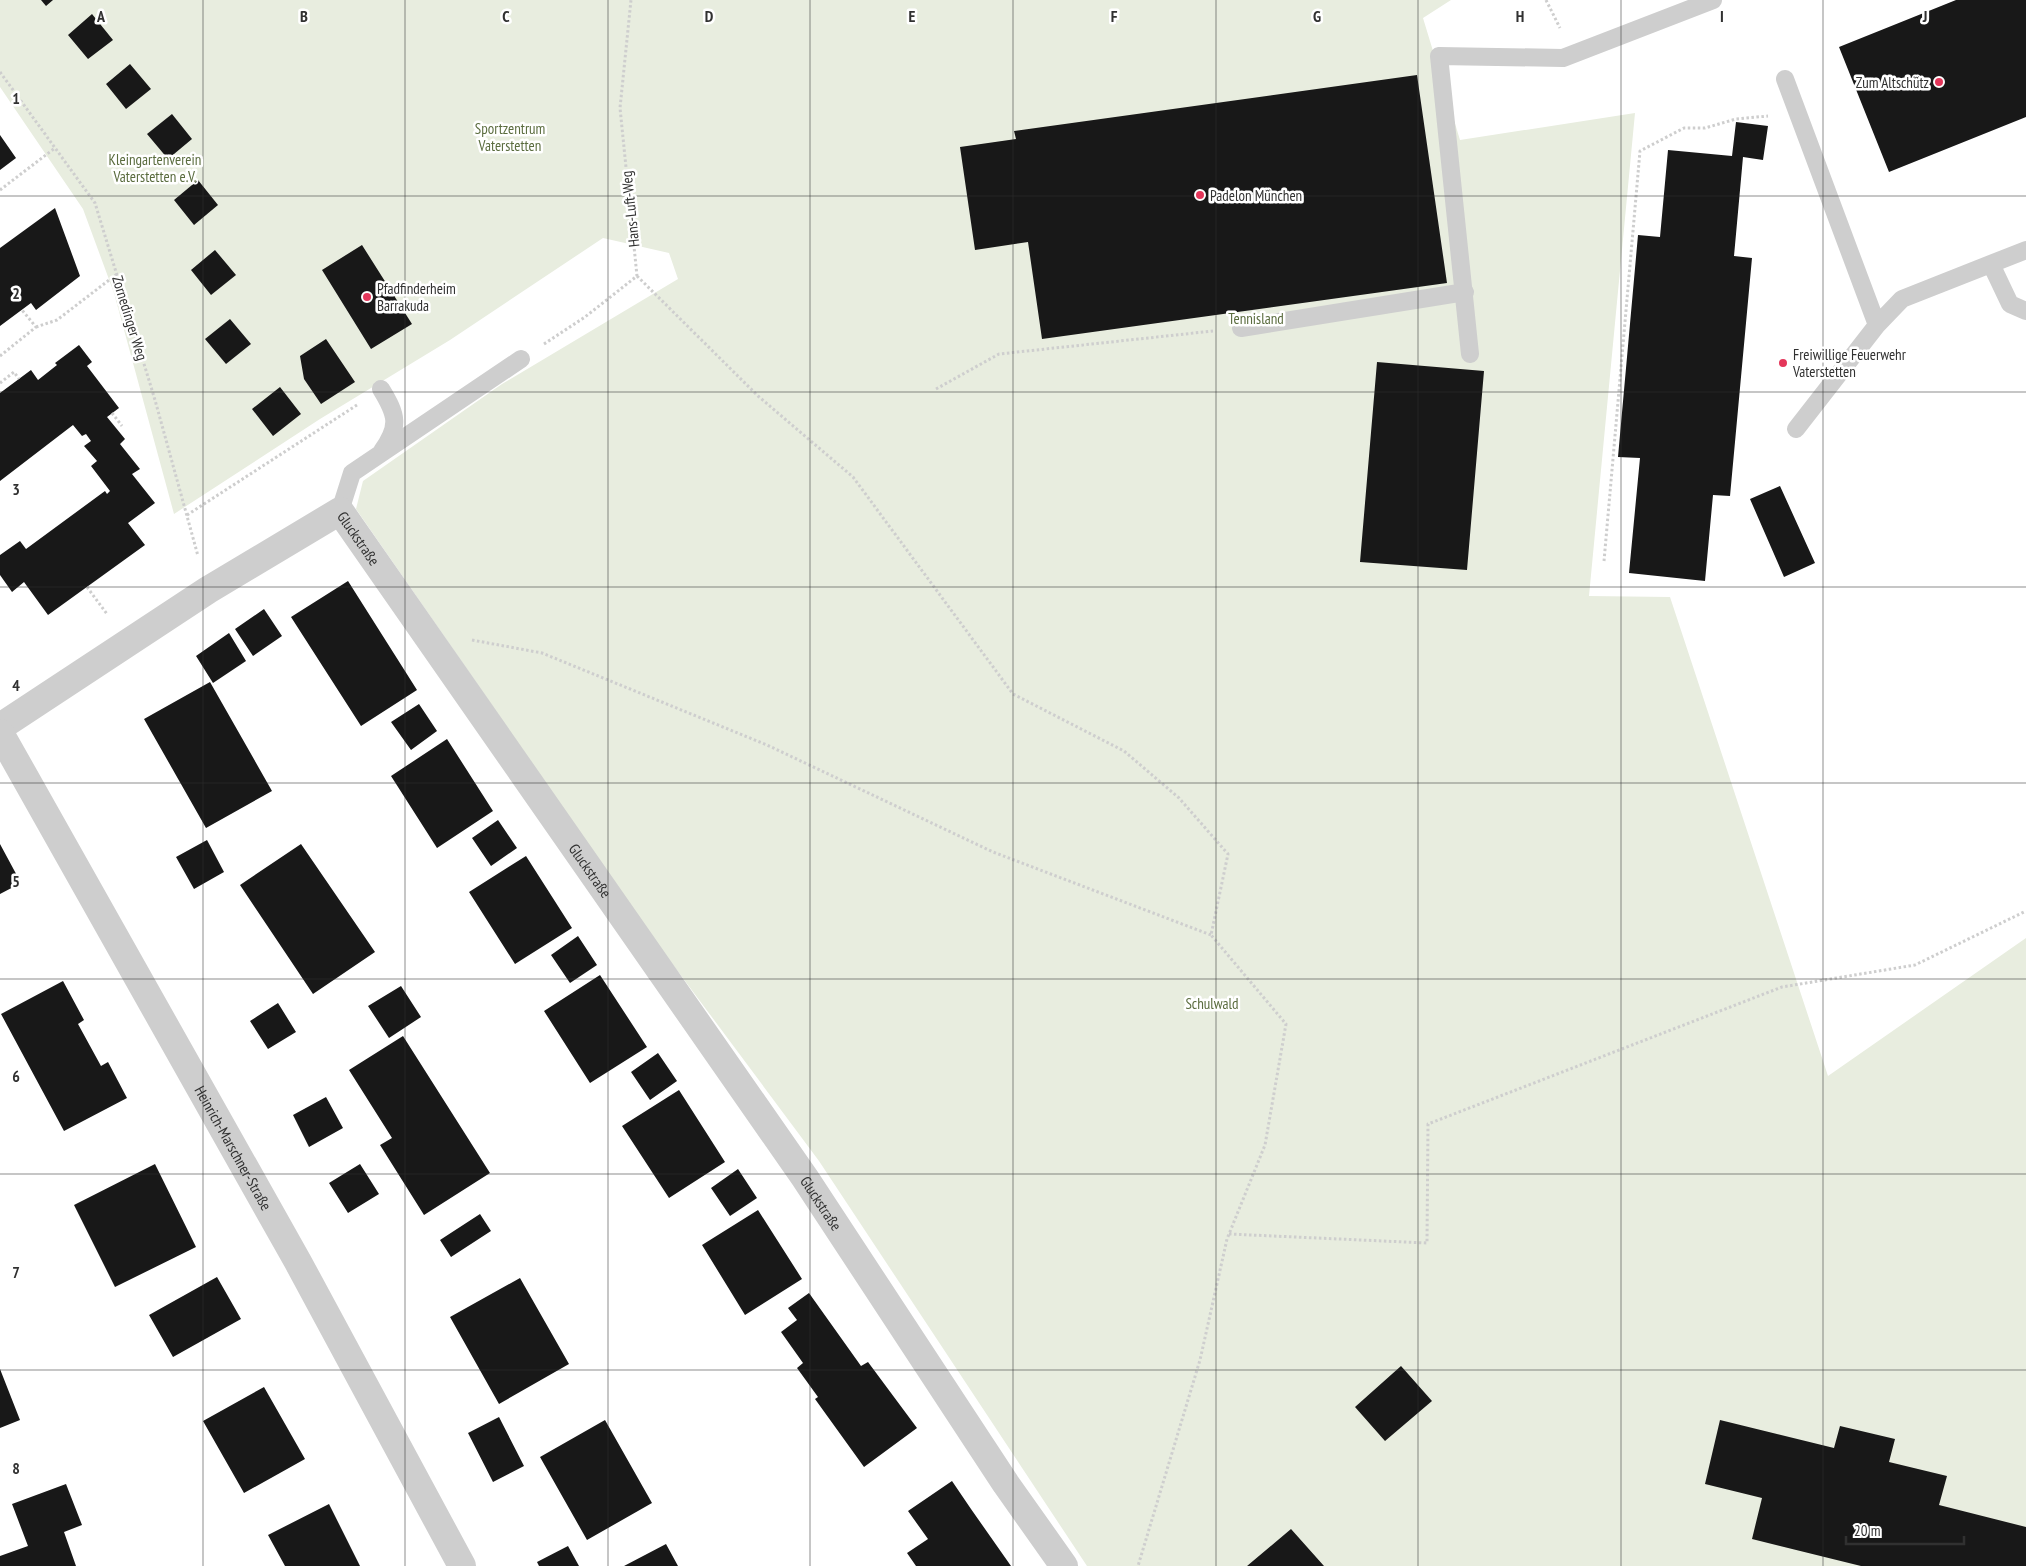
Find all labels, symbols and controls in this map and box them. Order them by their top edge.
text: A [96,6,106,26]
text: B [300,6,308,26]
text: C [502,6,510,26]
text: D [705,6,714,26]
text: E [909,6,916,26]
text: F [1111,6,1118,26]
text: G [1313,6,1321,26]
text: H [1516,6,1524,26]
text: I [1720,6,1724,26]
text: J [1922,6,1927,26]
place label: Zum Altschütz [1856,73,1929,92]
marker: Zum Altschütz [1933,76,1945,88]
text: 1 [12,88,20,108]
park label: Sportzentrum Vaterstetten [475,119,545,155]
park label: Kleingartenverein Vaterstetten e.V. [109,150,201,186]
street label: Hans-Luft-Weg [617,170,643,248]
place label: Padelon München [1210,186,1302,205]
marker: Padelon München [1194,189,1206,201]
street label: Zornedinger Weg [108,273,152,363]
place label: Pfadfinderheim Barrakuda [377,279,456,315]
text: 2 [12,283,20,303]
marker: Pfadfinderheim Barrakuda [361,291,373,303]
park label: Tennisland [1228,309,1284,328]
place label: Freiwillige Feuerwehr Vaterstetten [1792,345,1907,381]
marker: Freiwillige Feuerwehr Vaterstetten [1777,357,1789,369]
text: 3 [12,479,20,499]
street label: Gluckstraße [334,508,384,569]
text: 4 [12,675,20,695]
street label: Gluckstraße [565,840,616,901]
text: 5 [12,871,20,891]
park label: Schulwald [1185,994,1239,1013]
text: 6 [12,1066,20,1086]
street label: Heinrich-Marschner-Straße [191,1082,276,1213]
street label: Gluckstraße [797,1172,846,1234]
text: 7 [12,1262,20,1282]
text: 8 [12,1458,20,1478]
scale bar [1846,1514,1964,1546]
text: 20 m [1854,1521,1880,1540]

